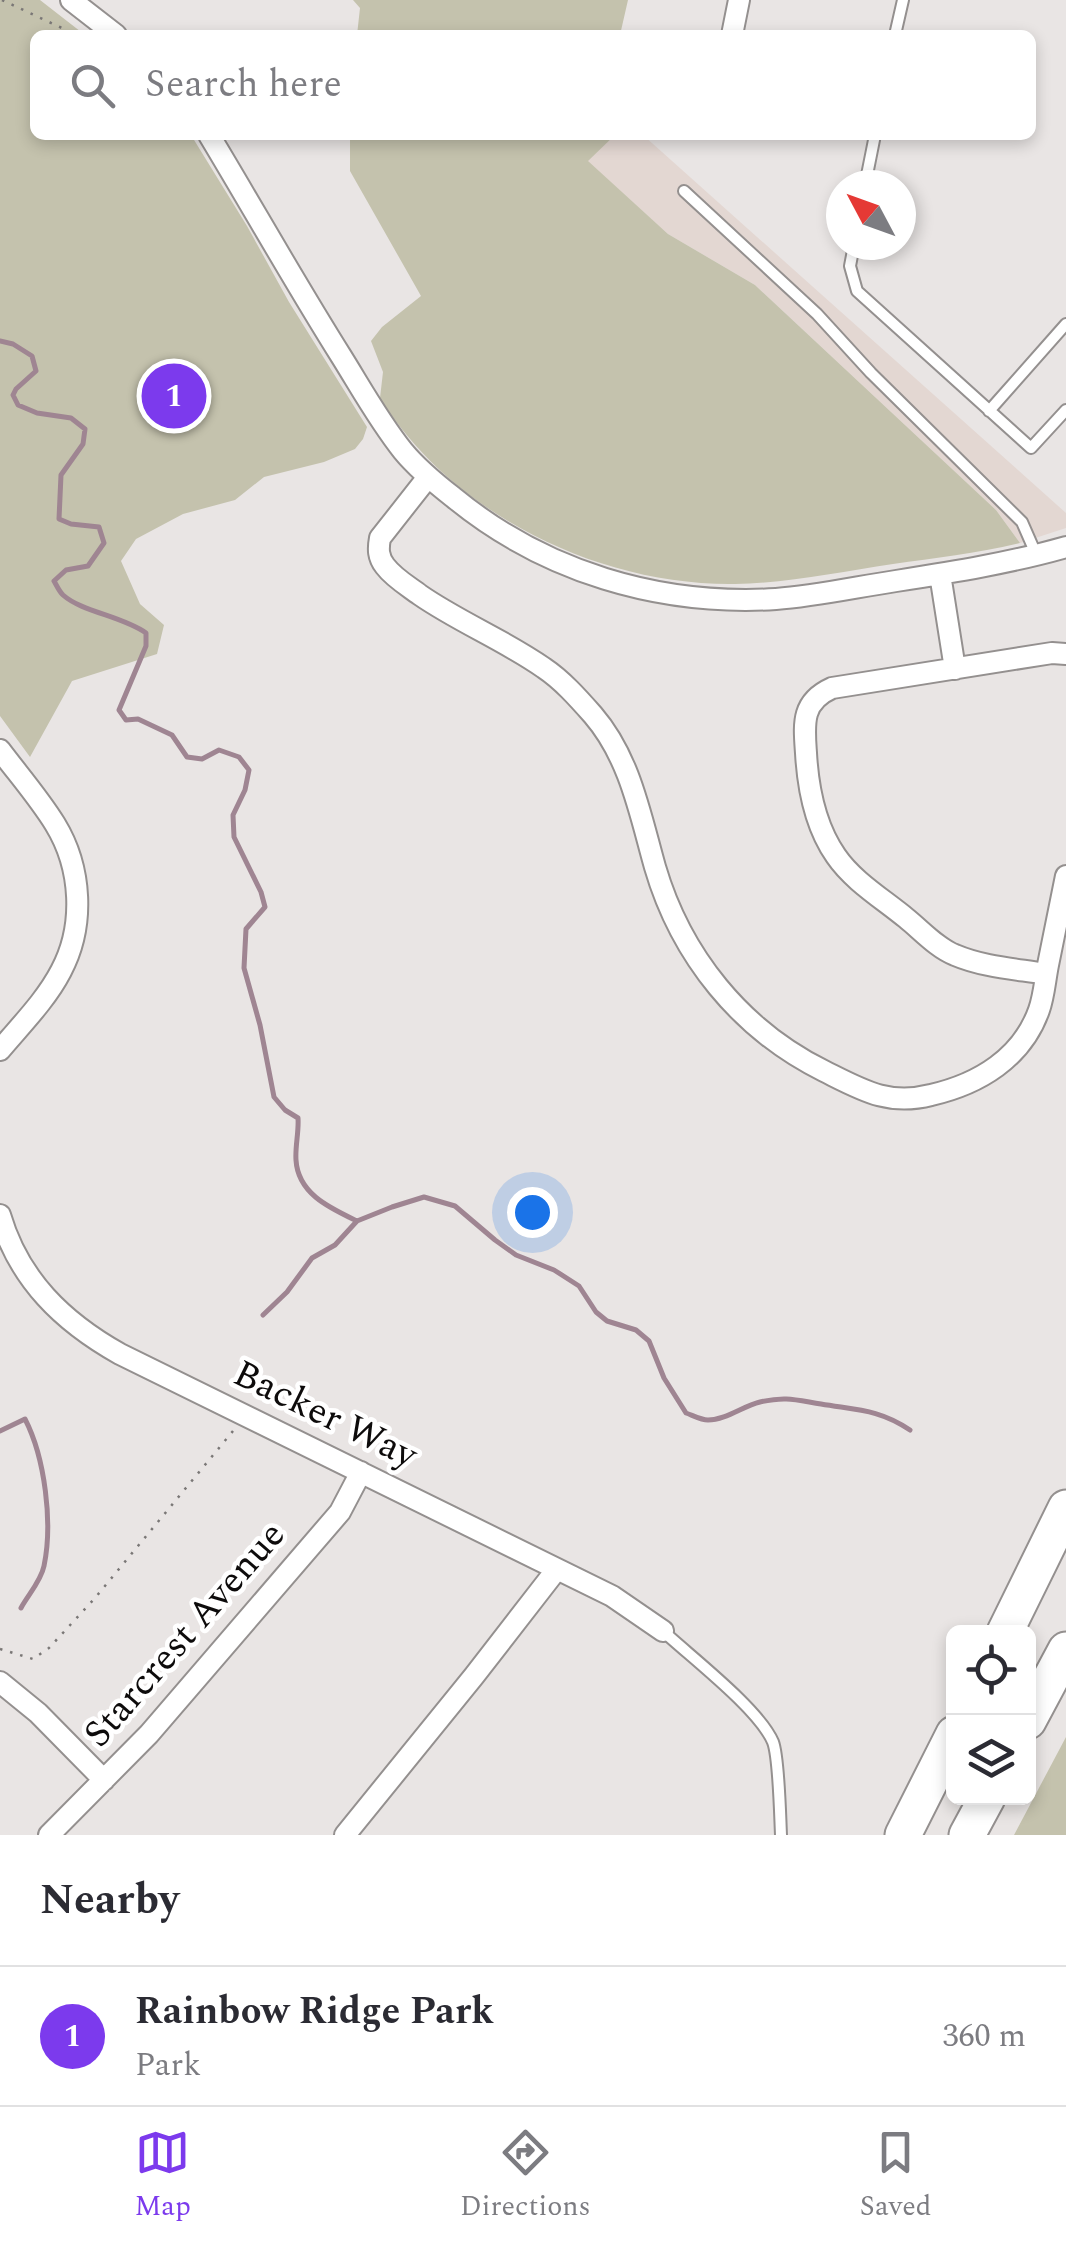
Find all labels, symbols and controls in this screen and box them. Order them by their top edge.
search box [30,30,1036,140]
text: Search here [145,56,342,114]
icon: search [65,58,120,113]
north arrow [826,170,916,260]
pin: 1 [142,358,206,434]
your location [507,1187,558,1238]
street label: Backer Way [223,1345,428,1485]
street label: Starcrest Avenue [70,1509,300,1761]
map controls [946,1625,1036,1805]
button: locate [946,1625,1036,1715]
button: layers [946,1715,1036,1805]
text: Nearby [40,1869,179,1932]
text: Rainbow Ridge Park [135,1983,494,2041]
text: 1 [64,2012,81,2061]
text: 360 m [942,2012,1026,2061]
text: Park [135,2041,201,2090]
tab: Map [135,2125,191,2228]
tab: Directions [460,2125,591,2228]
tab: Saved [860,2125,931,2228]

